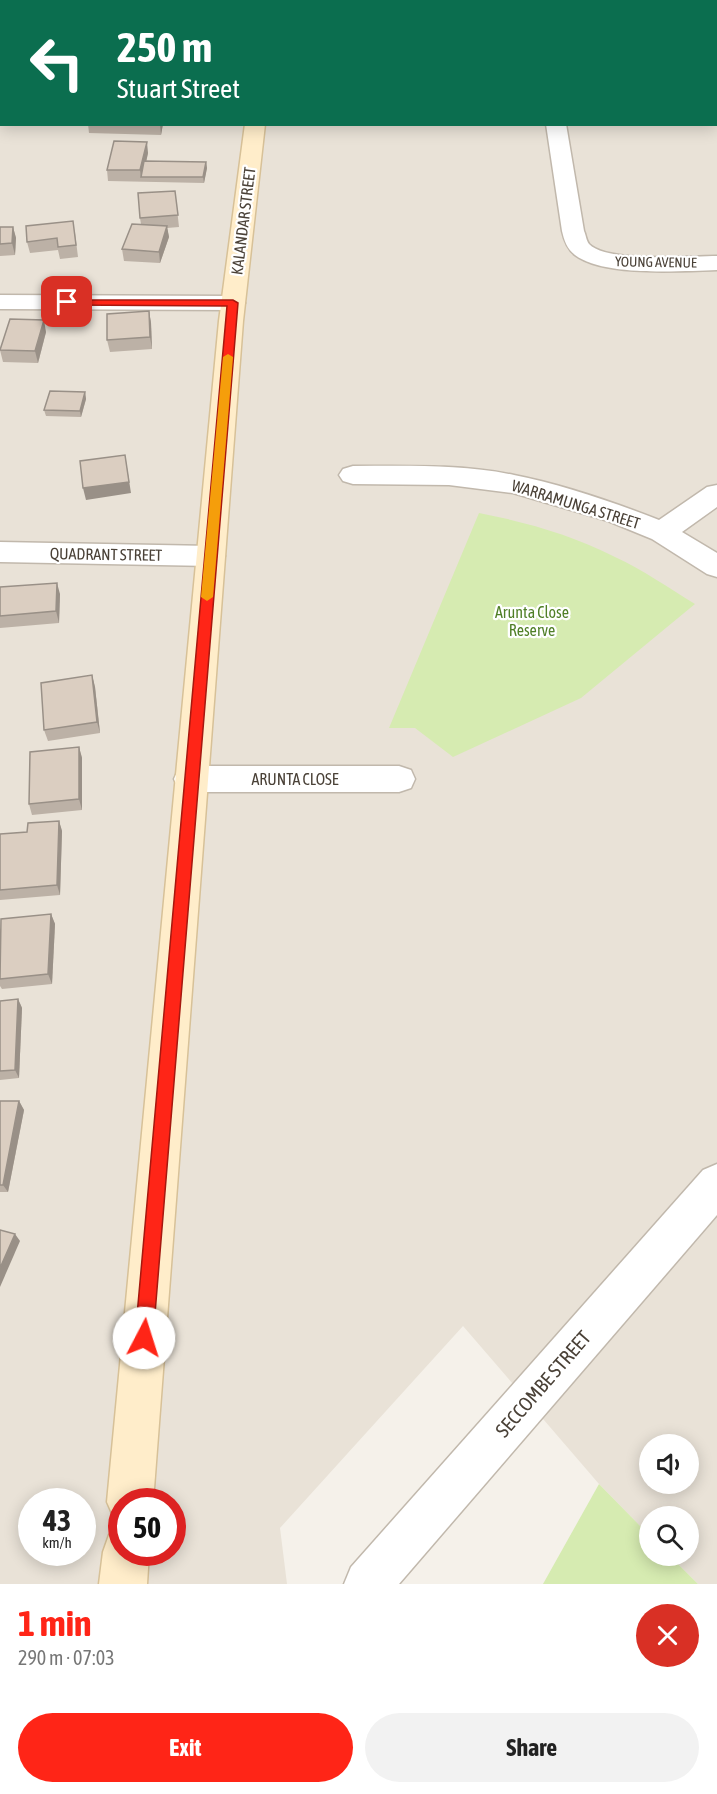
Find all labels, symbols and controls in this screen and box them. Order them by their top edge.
text: 250 m [117,23,212,71]
icon: left [18,24,96,102]
text: Stuart Street [117,73,240,104]
street label: KALANDAR STREET [227,166,259,276]
street label: YOUNG AVENUE [615,253,697,271]
pin [41,276,92,327]
icon: arrive [50,285,83,318]
street label: WARRAMUNGA STREET [510,476,642,532]
street label: QUADRANT STREET [50,544,162,564]
park label: Arunta Close Reserve [495,603,569,639]
street label: ARUNTA CLOSE [251,770,339,788]
position arrow [112,1306,176,1370]
street label: SECCOMBE STREET [490,1326,595,1441]
map controls [639,1434,699,1566]
button: sound [639,1434,699,1494]
speed limit sign: 50 [108,1488,186,1566]
text: 43 [43,1503,71,1537]
button: search [639,1506,699,1566]
text: km/h [42,1534,72,1551]
text: 1 min [18,1602,92,1644]
button: close [636,1604,699,1667]
text: 290 m · 07:03 [18,1646,115,1669]
button: Exit [18,1713,353,1782]
button: Share [365,1713,699,1782]

